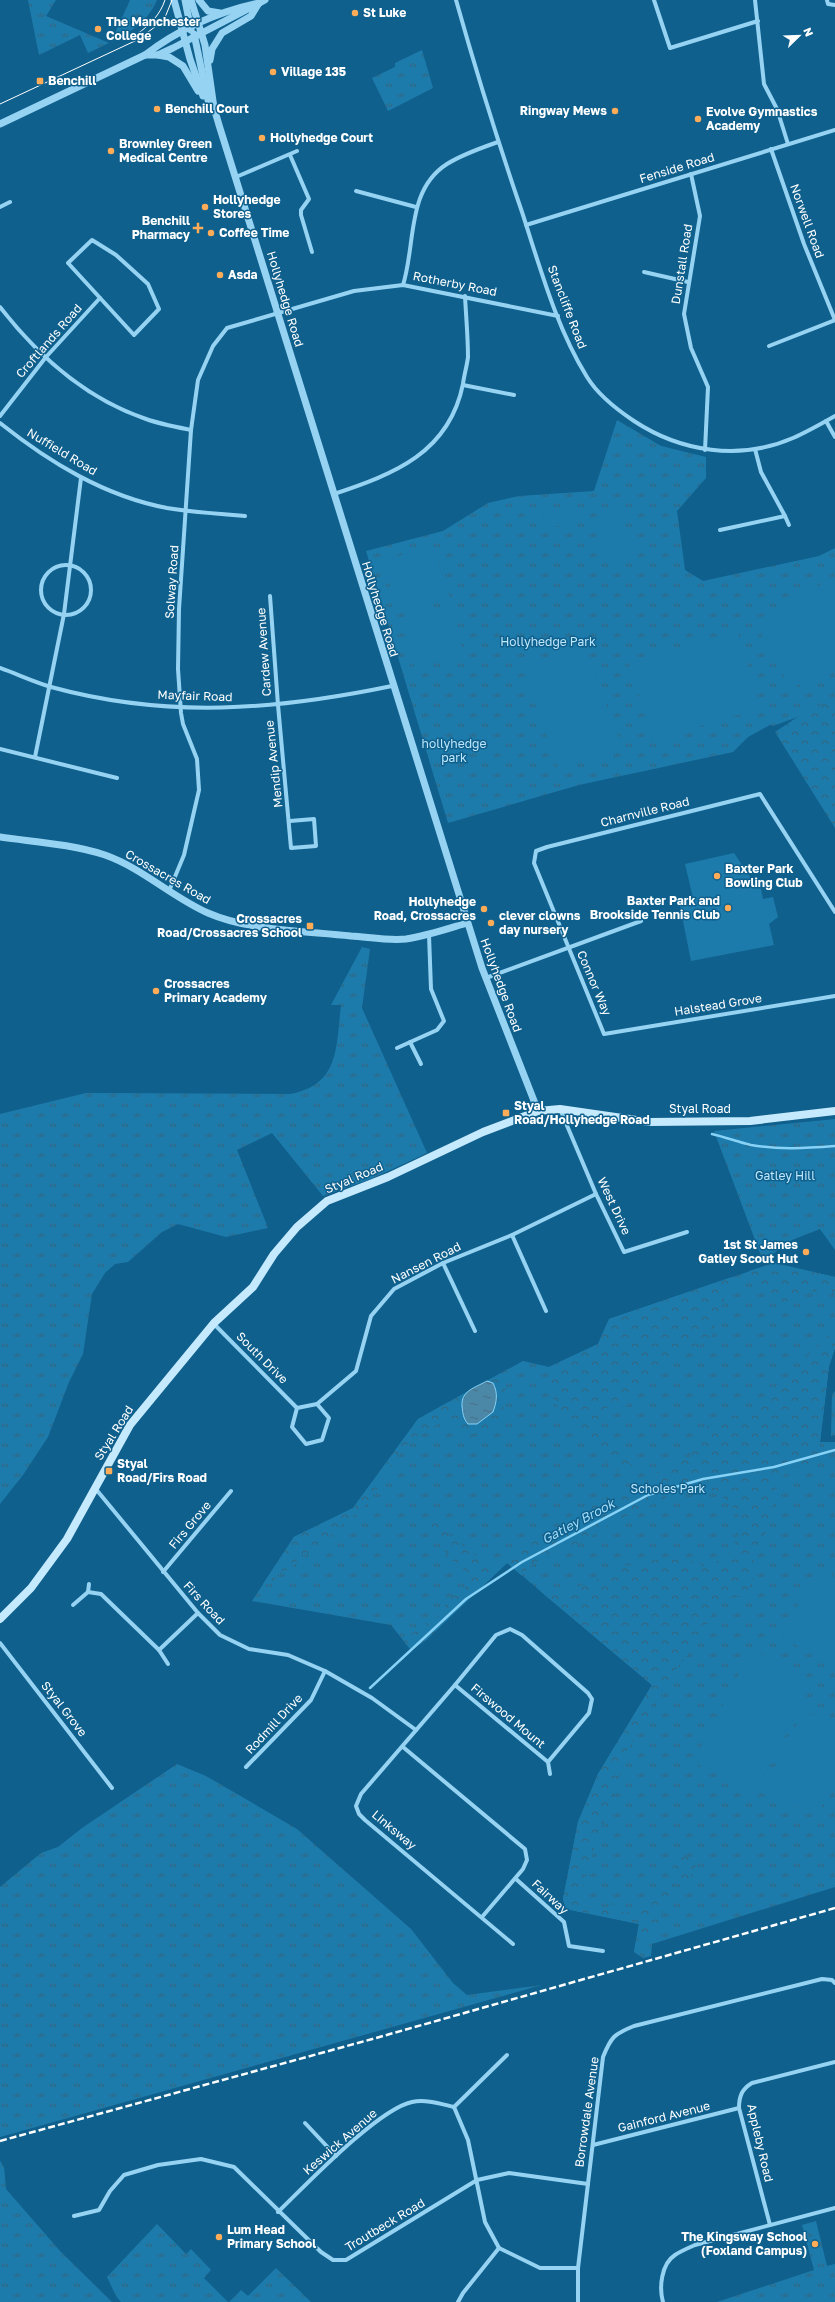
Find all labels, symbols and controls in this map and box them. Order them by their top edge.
place label: St Luke [363,5,406,20]
marker: St Luke [350,8,360,18]
place label: The Manchester College [106,14,201,43]
north arrow [779,16,819,56]
marker: The Manchester College [93,24,103,34]
text: N [801,26,816,38]
place label: Village 135 [281,64,346,79]
marker: Village 135 [268,67,278,77]
place label: Benchill [48,73,96,88]
marker: Benchill [35,76,45,86]
place label: Benchill Court [165,101,249,116]
place label: Ringway Mews [520,103,607,118]
marker: Benchill Court [152,104,162,114]
place label: Evolve Gymnastics Academy [706,104,818,133]
marker: Ringway Mews [610,106,620,116]
marker: Evolve Gymnastics Academy [693,114,703,124]
place label: Hollyhedge Court [270,130,373,145]
marker: Hollyhedge Court [257,133,267,143]
place label: Brownley Green Medical Centre [119,136,212,165]
marker: Brownley Green Medical Centre [106,146,116,156]
street label: Fenside Road [638,149,716,186]
street label: Norwell Road [787,182,828,260]
place label: Hollyhedge Stores [213,192,281,221]
marker: Hollyhedge Stores [200,202,210,212]
place label: Benchill Pharmacy [132,213,191,242]
marker: Benchill Pharmacy [193,223,203,233]
street label: Dunstall Road [668,223,695,305]
place label: Coffee Time [219,225,289,240]
marker: Coffee Time [206,228,216,238]
street label: Hollyhedge Road [264,249,307,348]
street label: Stancliffe Road [545,263,590,351]
place label: Asda [228,267,258,282]
street label: Rotherby Road [412,268,498,299]
marker: Asda [215,270,225,280]
street label: Croftlands Road [12,301,85,381]
street label: Nuffield Road [25,425,100,478]
street label: Solway Road [161,545,182,619]
street label: Hollyhedge Road [359,559,402,658]
street label: Cardew Avenue [253,607,274,697]
park label: Hollyhedge Park [500,634,596,649]
street label: Mayfair Road [157,687,233,704]
street label: Mendip Avenue [261,719,286,809]
park label: hollyhedge park [422,736,486,765]
street label: Charnville Road [599,793,691,830]
street label: Crossacres Road [123,846,214,907]
place label: Baxter Park Bowling Club [725,861,803,890]
marker: Baxter Park Bowling Club [712,871,722,881]
place label: Baxter Park and Brookside Tennis Club [590,893,721,922]
place label: Hollyhedge Road, Crossacres [374,894,476,923]
marker: Baxter Park and Brookside Tennis Club [723,903,733,913]
marker: Hollyhedge Road, Crossacres [479,904,489,914]
place label: clever clowns day nursery [499,908,581,937]
place label: Crossacres Road/Crossacres School [157,911,302,940]
marker: clever clowns day nursery [486,918,496,928]
marker: Crossacres Road/Crossacres School [305,921,315,931]
street label: Hollyhedge Road [478,936,525,1034]
street label: Connor Way [574,948,615,1018]
place label: Crossacres Primary Academy [164,976,268,1005]
marker: Crossacres Primary Academy [151,986,161,996]
street label: Halstead Grove [673,990,763,1019]
place label: Styal Road/Hollyhedge Road [514,1098,650,1127]
street label: Styal Road [669,1101,731,1116]
marker: Styal Road/Hollyhedge Road [501,1108,511,1118]
street label: Styal Road [322,1159,385,1197]
park label: Gatley Hill [755,1168,815,1183]
street label: West Drive [595,1175,634,1237]
place label: 1st St James Gatley Scout Hut [698,1237,798,1266]
street label: Nansen Road [388,1239,463,1287]
marker: 1st St James Gatley Scout Hut [801,1247,811,1257]
street label: South Drive [233,1329,291,1387]
street label: Styal Road [91,1403,136,1463]
place label: Styal Road/Firs Road [117,1456,207,1485]
marker: Styal Road/Firs Road [104,1466,114,1476]
park label: Scholes Park [631,1481,706,1496]
water label: Gatley Brook [539,1494,619,1547]
street label: Firs Grove [165,1498,214,1552]
street label: Firs Road [181,1578,228,1627]
street label: Styal Grove [38,1678,91,1739]
street label: Firswood Mount [468,1680,549,1751]
street label: Rodmill Drive [242,1690,305,1757]
street label: Linksway [369,1807,420,1853]
street label: Fairway [529,1876,572,1918]
street label: Borrowdale Avenue [571,2056,602,2168]
street label: Gainford Avenue [616,2098,712,2135]
street label: Appleby Road [744,2102,777,2183]
street label: Keswick Avenue [300,2105,380,2178]
street label: Troutbeck Road [342,2195,427,2254]
place label: Lum Head Primary School [227,2222,316,2251]
place label: The Kingsway School (Foxland Campus) [681,2229,807,2258]
marker: Lum Head Primary School [214,2232,224,2242]
marker: The Kingsway School (Foxland Campus) [810,2239,820,2249]

